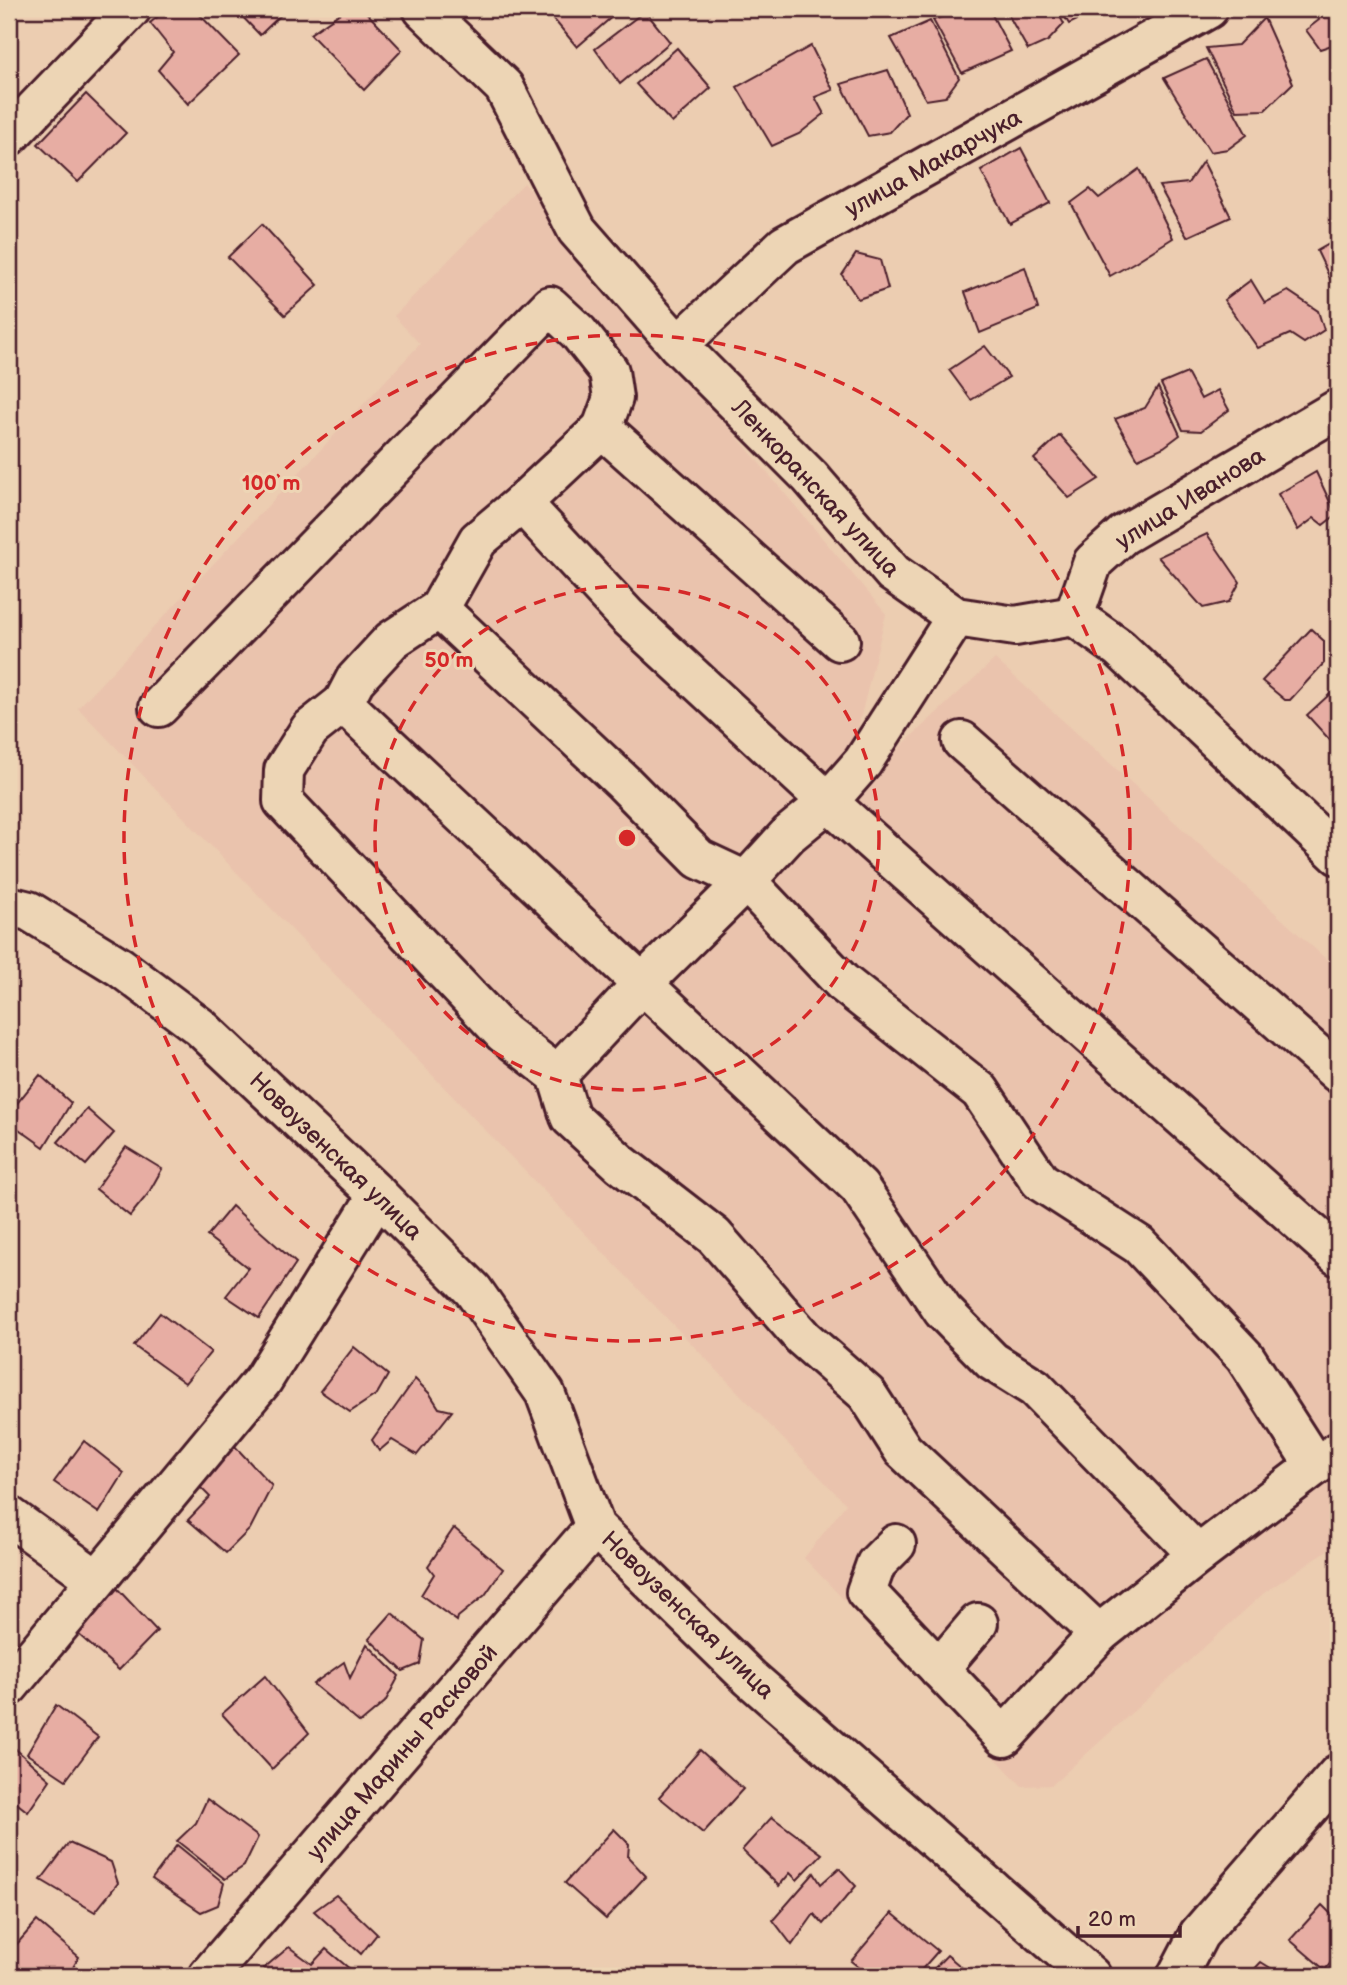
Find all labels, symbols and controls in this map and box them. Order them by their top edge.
street label: улица Макарчука [840,103,1027,224]
street label: Ленкоранская улица [725,393,906,583]
street label: улица Иванова [1110,441,1270,556]
text: 100 m [242,471,300,496]
text: 50 m [425,648,473,673]
centre of rings [615,826,639,850]
street label: Новоузенская улица [243,1066,428,1247]
street label: Новоузенская улица [595,1525,780,1706]
street label: улица Марины Расковой [301,1639,504,1866]
scale bar [1078,1894,1179,1938]
text: 20 m [1088,1907,1136,1932]

